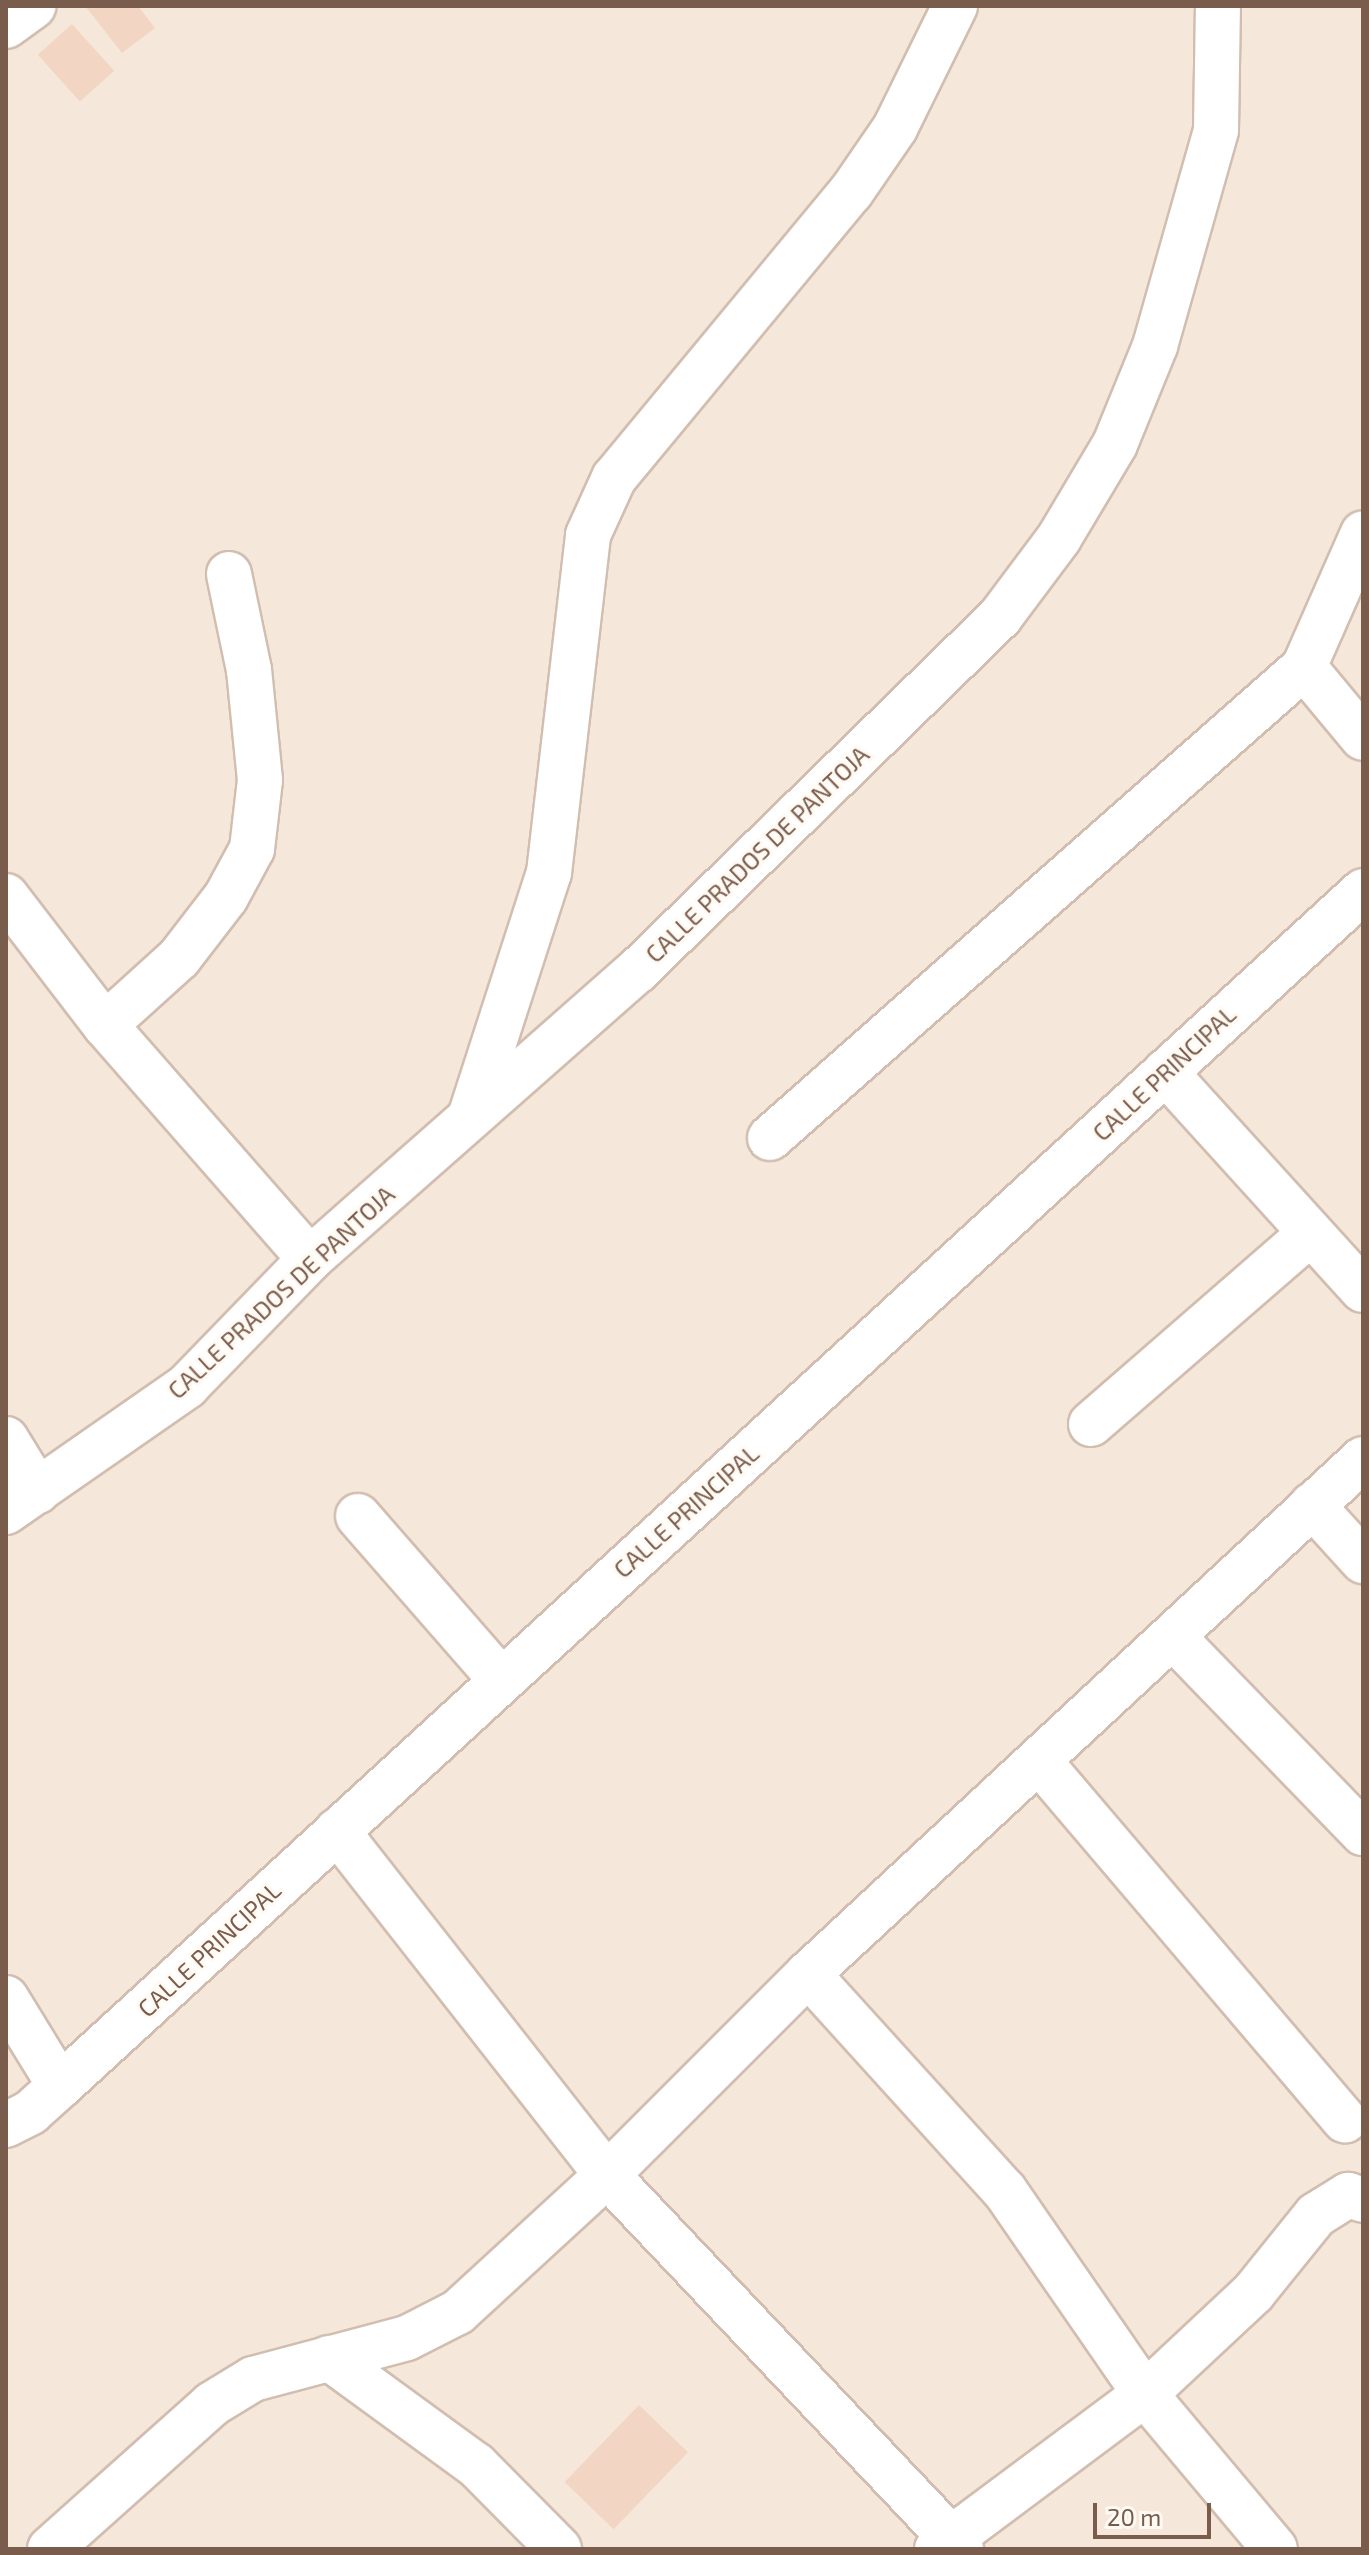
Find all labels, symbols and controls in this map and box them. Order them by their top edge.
street label: CALLE PRADOS DE PANTOJA [639,740,875,968]
street label: CALLE PRINCIPAL [1087,999,1241,1147]
street label: CALLE PRADOS DE PANTOJA [162,1180,400,1404]
street label: CALLE PRINCIPAL [608,1438,764,1584]
street label: CALLE PRINCIPAL [132,1875,286,2023]
scale bar [1097,2487,1215,2537]
text: 20 m [1107,2502,1161,2531]

